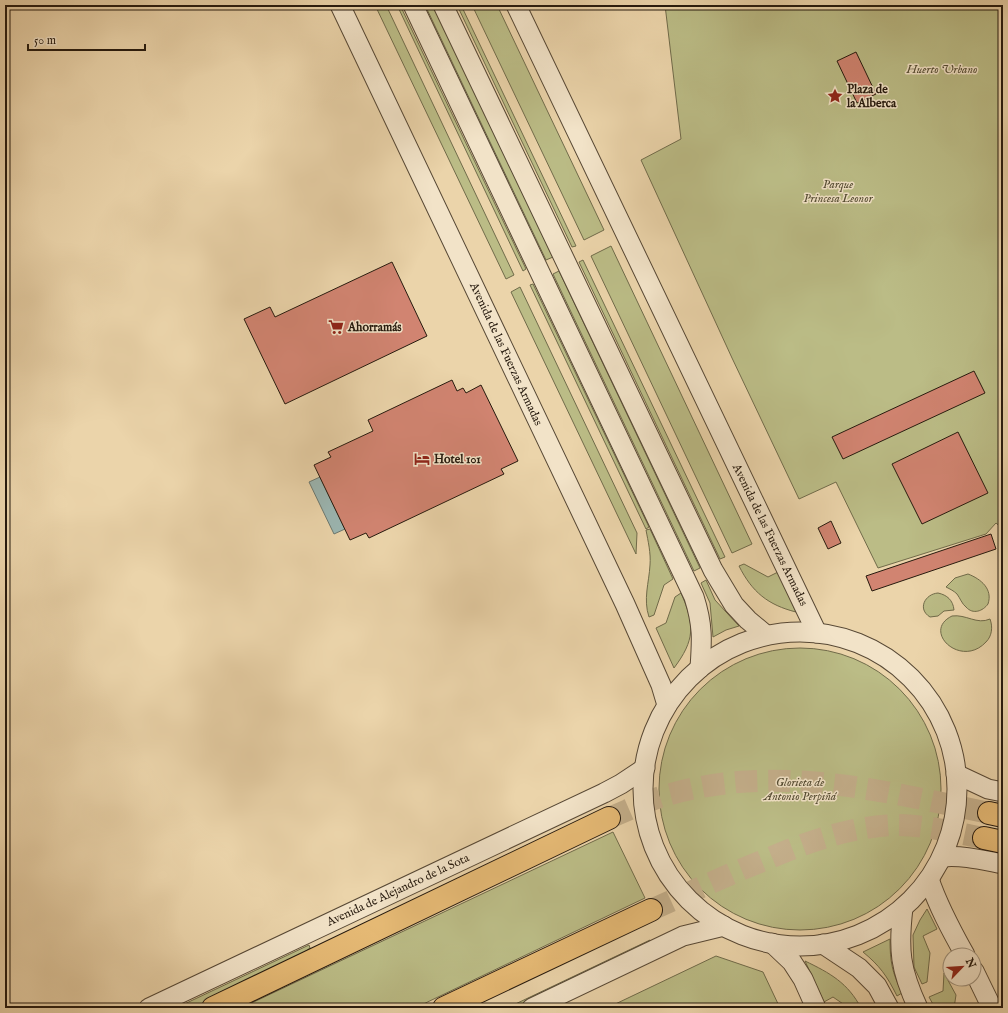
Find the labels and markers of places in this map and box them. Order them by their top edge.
place label: Plaza de la Alberca [846,82,897,111]
place icon: Plaza de la Alberca [826,87,844,105]
supermarket icon: Ahorramás [327,318,345,336]
place label: Ahorramás [347,320,402,335]
hotel icon: Hotel 101 [413,450,431,468]
place label: Hotel 101 [434,452,481,467]

